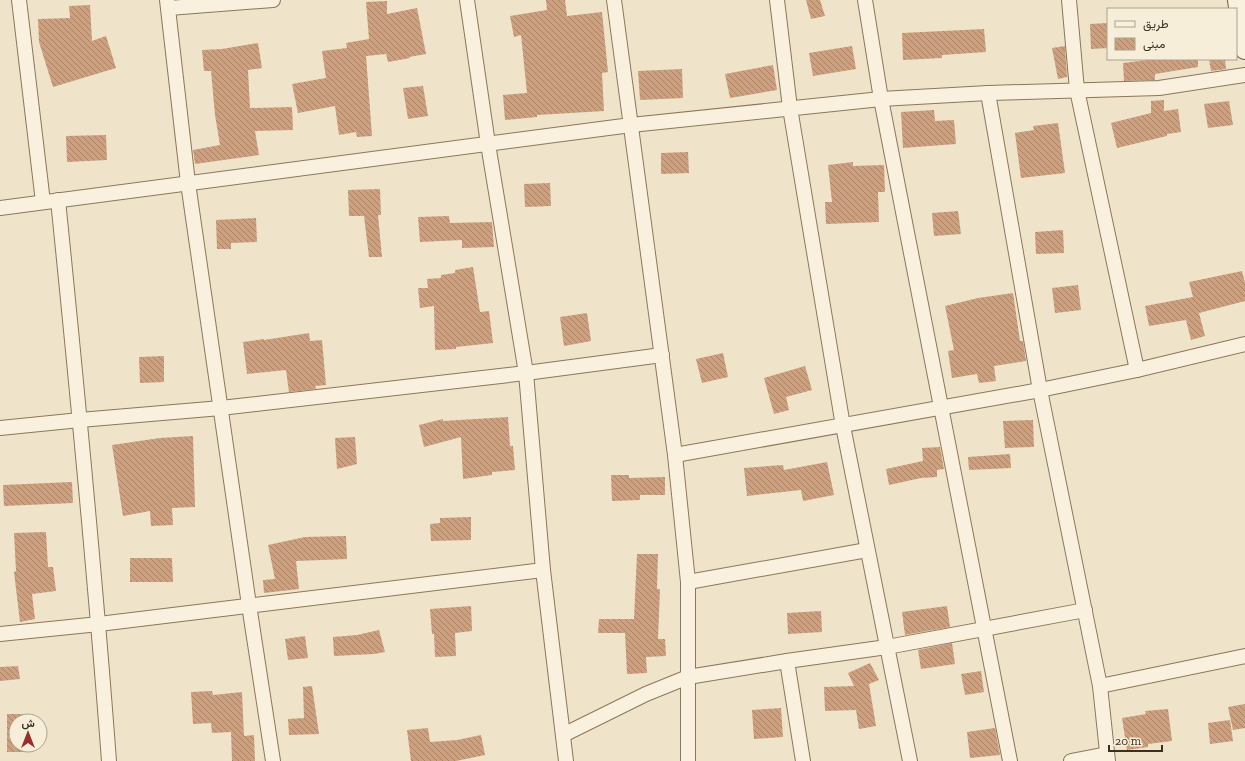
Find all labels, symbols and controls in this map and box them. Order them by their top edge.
legend [1107,8,1237,60]
text: طريق [1143,17,1169,32]
text: مبنى [1143,37,1165,52]
north arrow [8,713,48,753]
text: ش [21,717,35,730]
scale bar [1109,727,1162,753]
text: 20 m [1115,734,1142,748]

